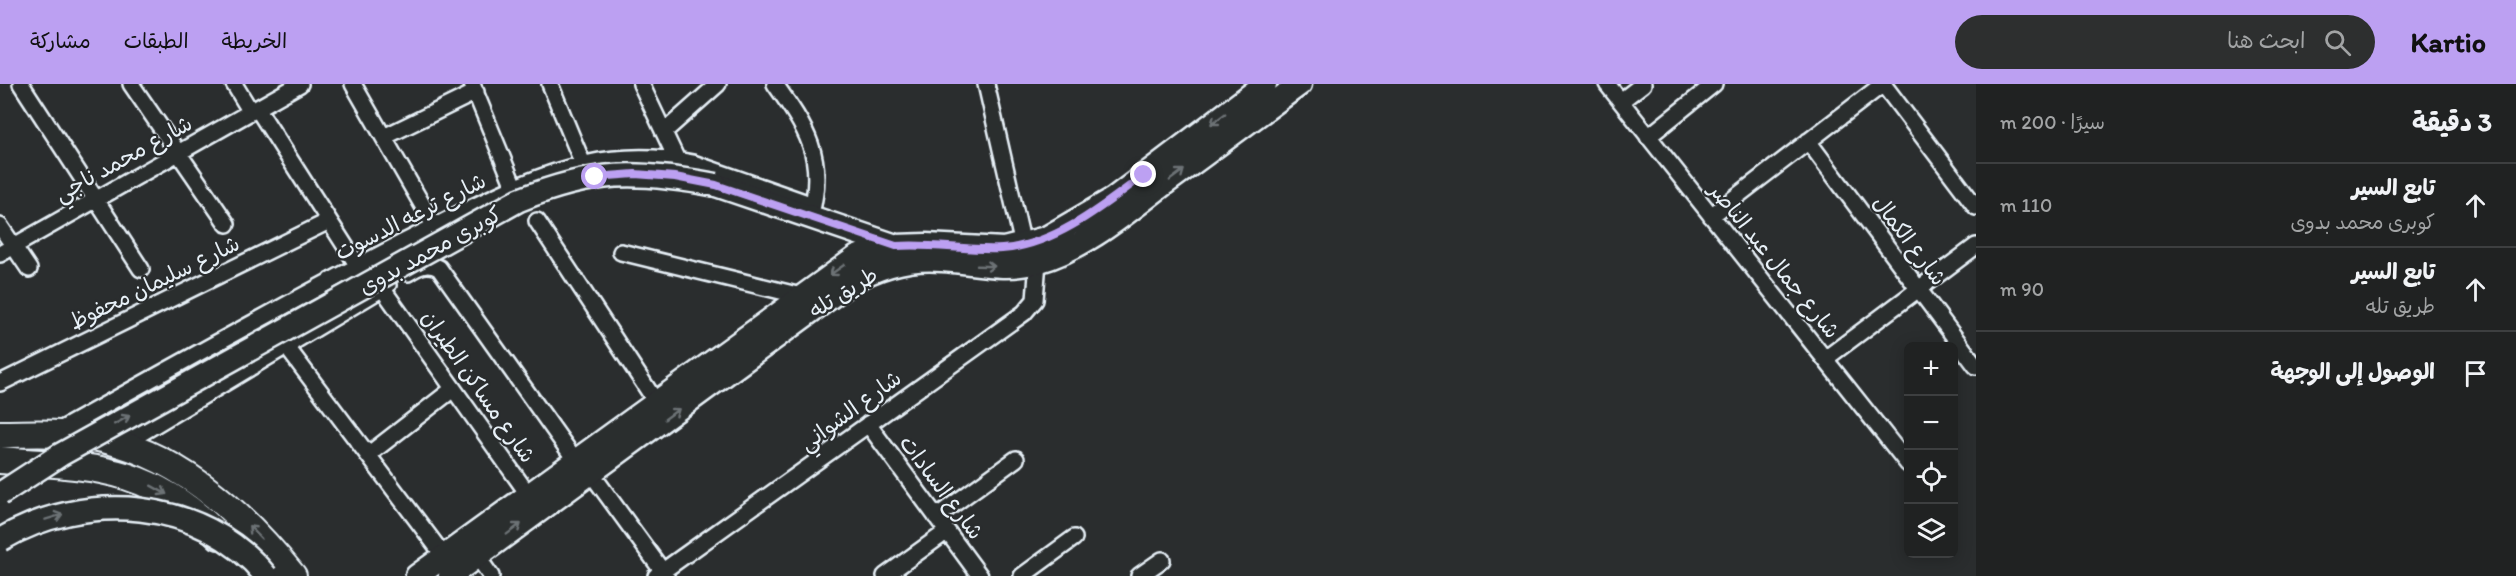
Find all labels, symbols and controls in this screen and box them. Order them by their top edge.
search box [1955,15,2375,69]
text: Kartio [2411,25,2486,59]
icon: search [2321,26,2354,59]
text: ابحث هنا [2227,27,2306,54]
text: مشاركة [30,28,91,53]
text: الطبقات [124,28,189,53]
text: الخريطة [222,28,287,53]
text: 3 دقيقة [2412,106,2492,138]
street label: شارع محمد ناجي [50,109,200,213]
text: سيرًا · 200 m [2000,110,2105,134]
one-way arrow [1211,113,1227,126]
route end [1130,161,1156,187]
route start [581,163,607,189]
street label: شارع ترعه الدسوت [330,167,491,268]
one-way arrow [1168,169,1184,182]
text: تابع السير [2352,174,2435,201]
street label: شارع جمال عبد الناصر [1701,175,1846,345]
icon: ahead [2459,189,2492,222]
street label: شارع الكمال [1865,190,1952,292]
text: 110 m [2000,193,2052,217]
street label: كوبرى محمد بدوى [354,200,507,302]
text: كوبرى محمد بدوى [2290,210,2435,234]
street label: شارع سليمان محفوظ [65,229,245,337]
text: تابع السير [2352,258,2435,285]
one-way arrow [976,260,996,271]
street label: طريق تله [804,261,883,324]
one-way arrow [829,264,846,276]
icon: ahead [2459,273,2492,306]
text: 90 m [2000,277,2044,301]
text: طريق تله [2366,294,2435,318]
street label: شارع مساكن الطيران [414,305,541,469]
map controls [1904,342,1958,558]
button: + [1904,342,1958,396]
icon: arrive [2459,357,2492,390]
text: الوصول إلى الوجهة [2270,358,2435,385]
street label: شارع الشواني [794,364,910,461]
button: − [1904,396,1958,450]
one-way arrow [663,408,679,420]
one-way arrow [113,414,130,426]
street label: شارع السادات [892,430,990,546]
button: locate [1904,450,1958,504]
one-way arrow [150,484,167,496]
button: layers [1904,504,1958,558]
one-way arrow [44,511,63,522]
one-way arrow [506,523,522,535]
one-way arrow [248,524,262,539]

